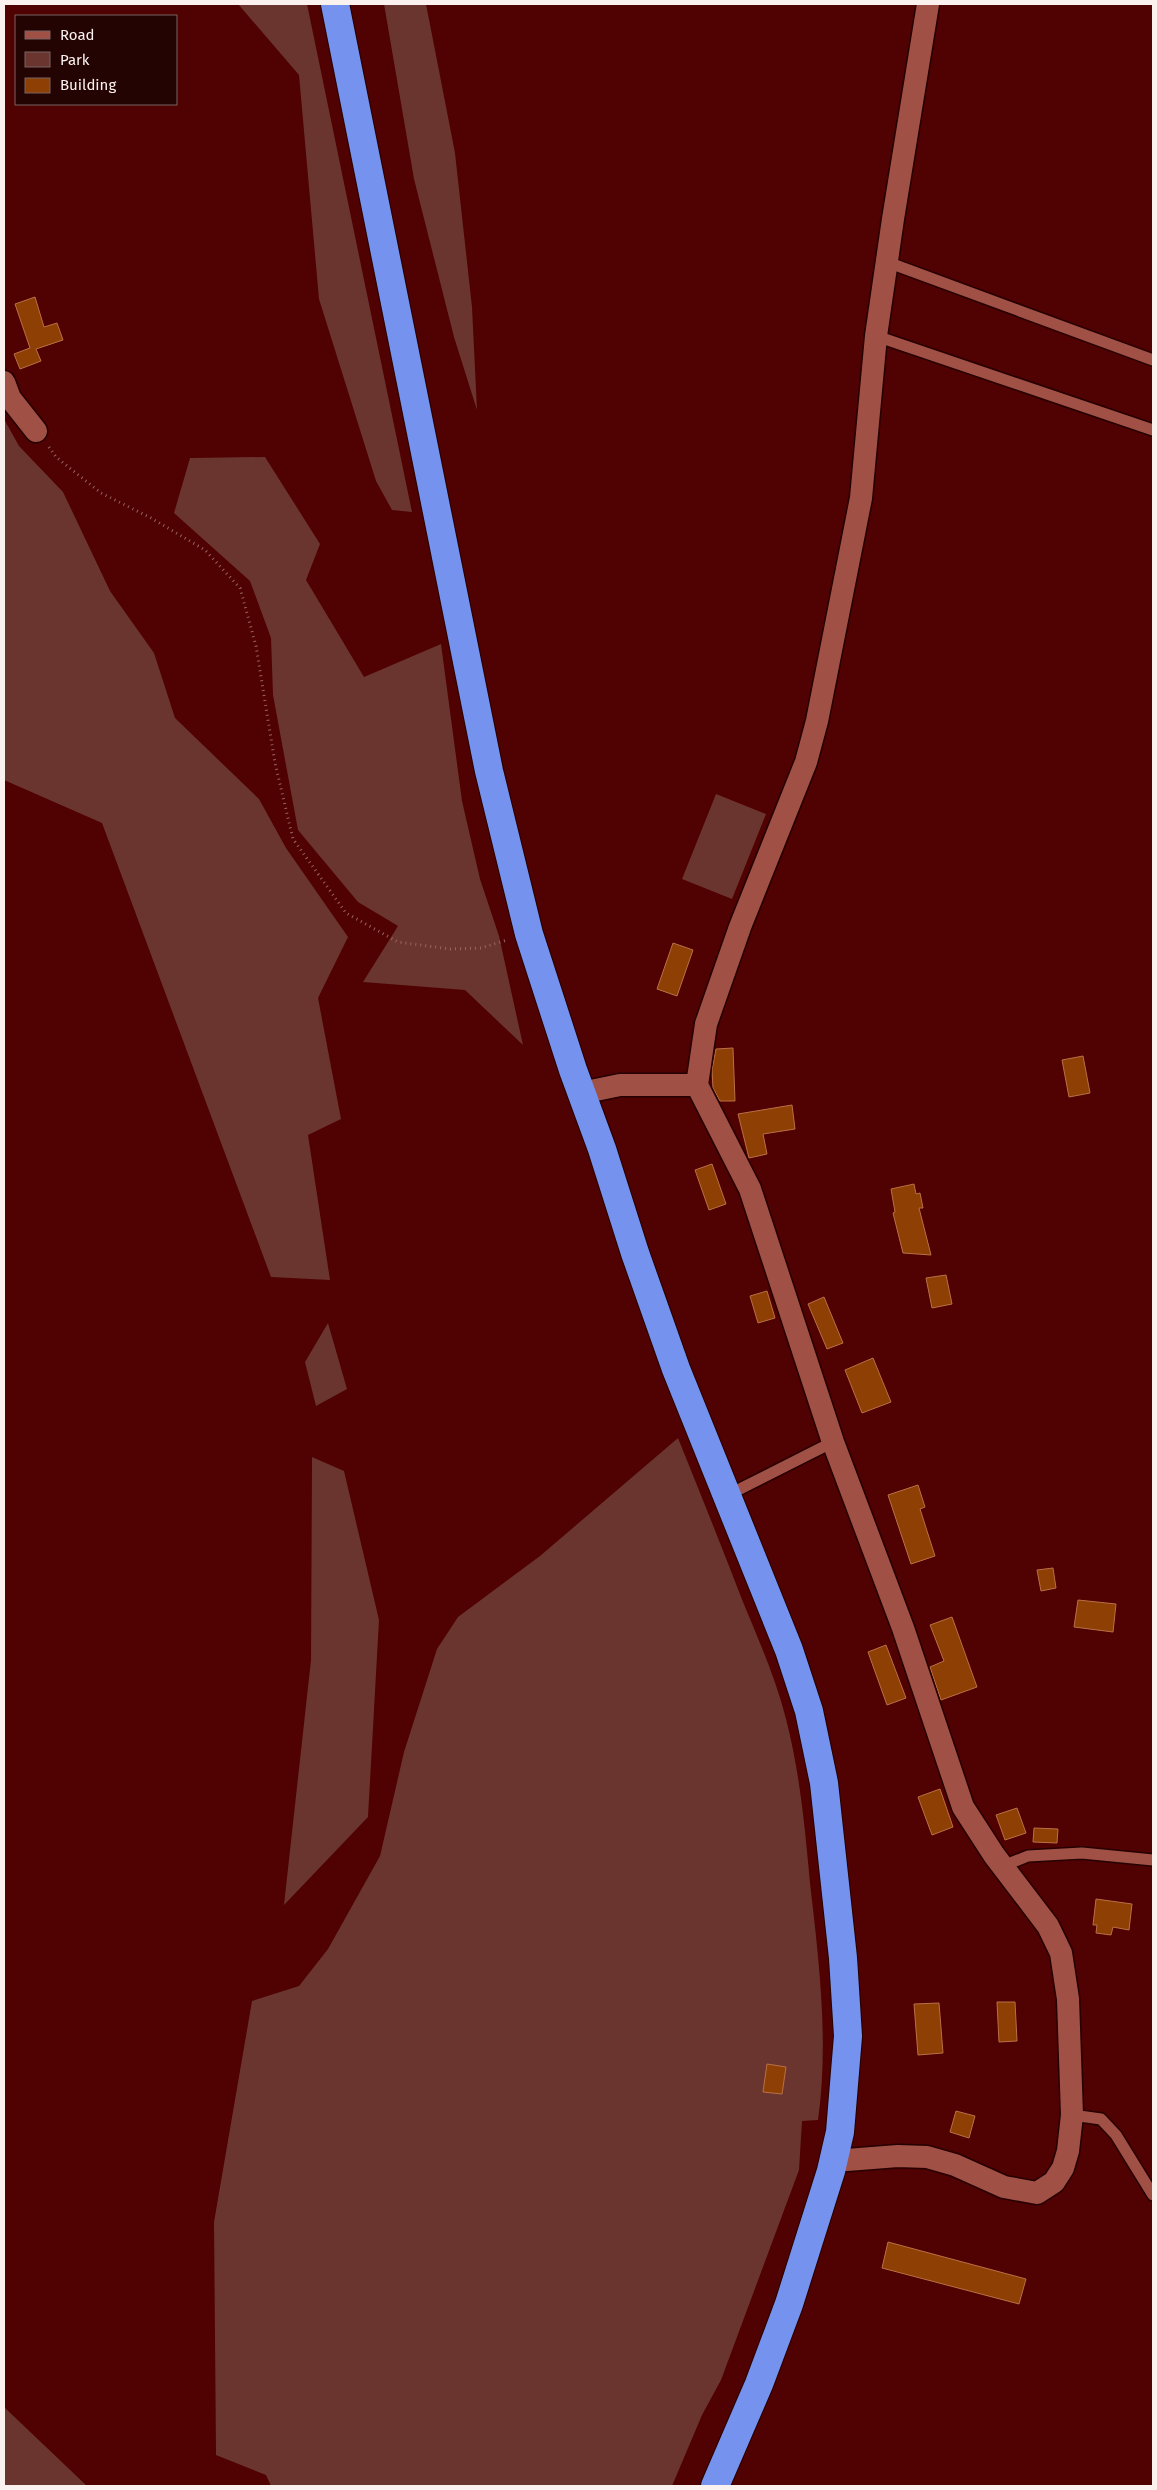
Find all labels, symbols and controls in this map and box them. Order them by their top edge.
legend [15,15,178,105]
text: Road [60,26,95,44]
text: Park [60,51,90,69]
text: Building [60,76,116,94]

